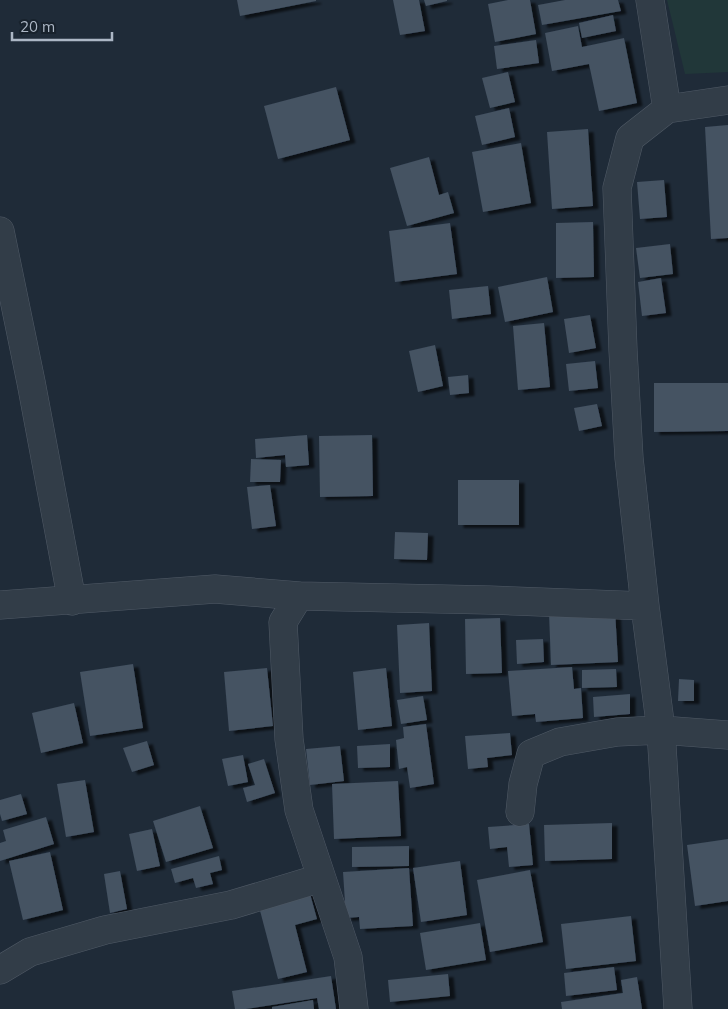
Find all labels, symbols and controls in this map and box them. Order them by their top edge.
scale bar [12,10,112,42]
text: 20 m [20,17,55,36]

